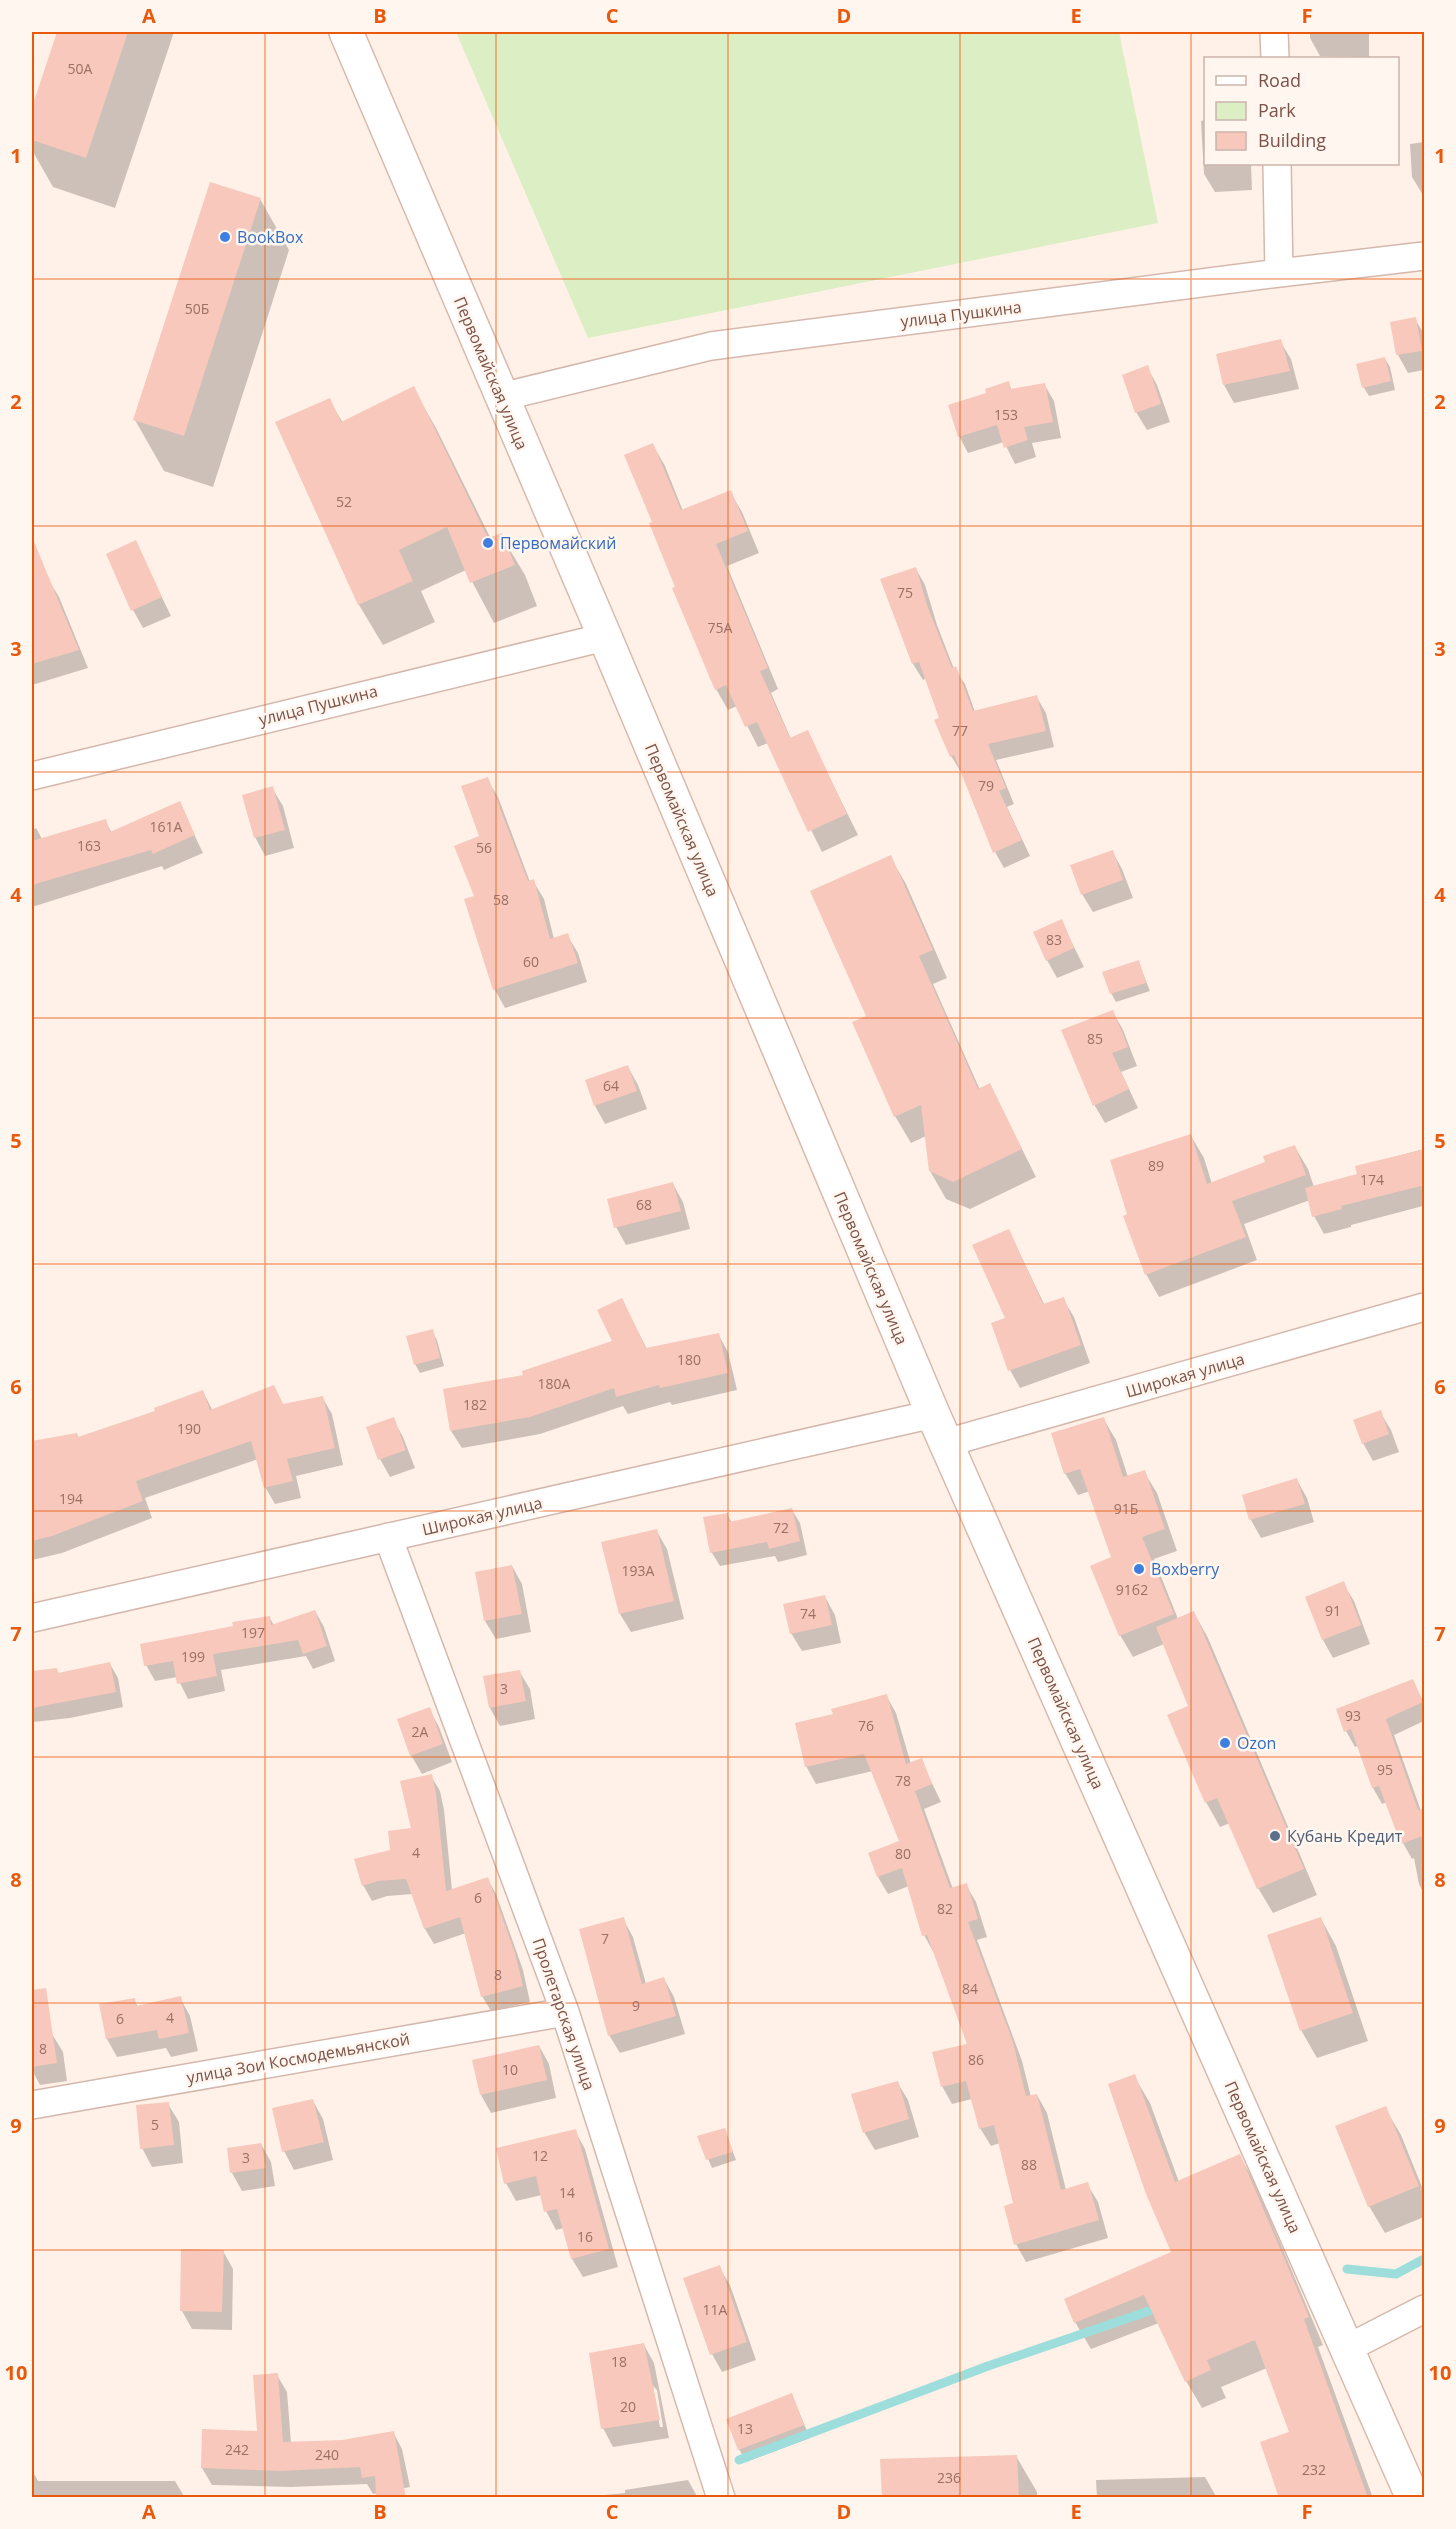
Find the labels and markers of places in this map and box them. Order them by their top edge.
place label: BookBox [237,226,304,248]
marker: BookBox [218,230,232,244]
place label: Первомайский [500,532,616,554]
marker: Первомайский [481,536,495,550]
place label: Boxberry [1151,1558,1220,1580]
marker: Boxberry [1132,1562,1146,1576]
place label: Ozon [1237,1732,1276,1754]
marker: Ozon [1218,1736,1232,1750]
place label: Кубань Кредит [1287,1825,1403,1847]
marker: Кубань Кредит [1268,1829,1282,1843]

